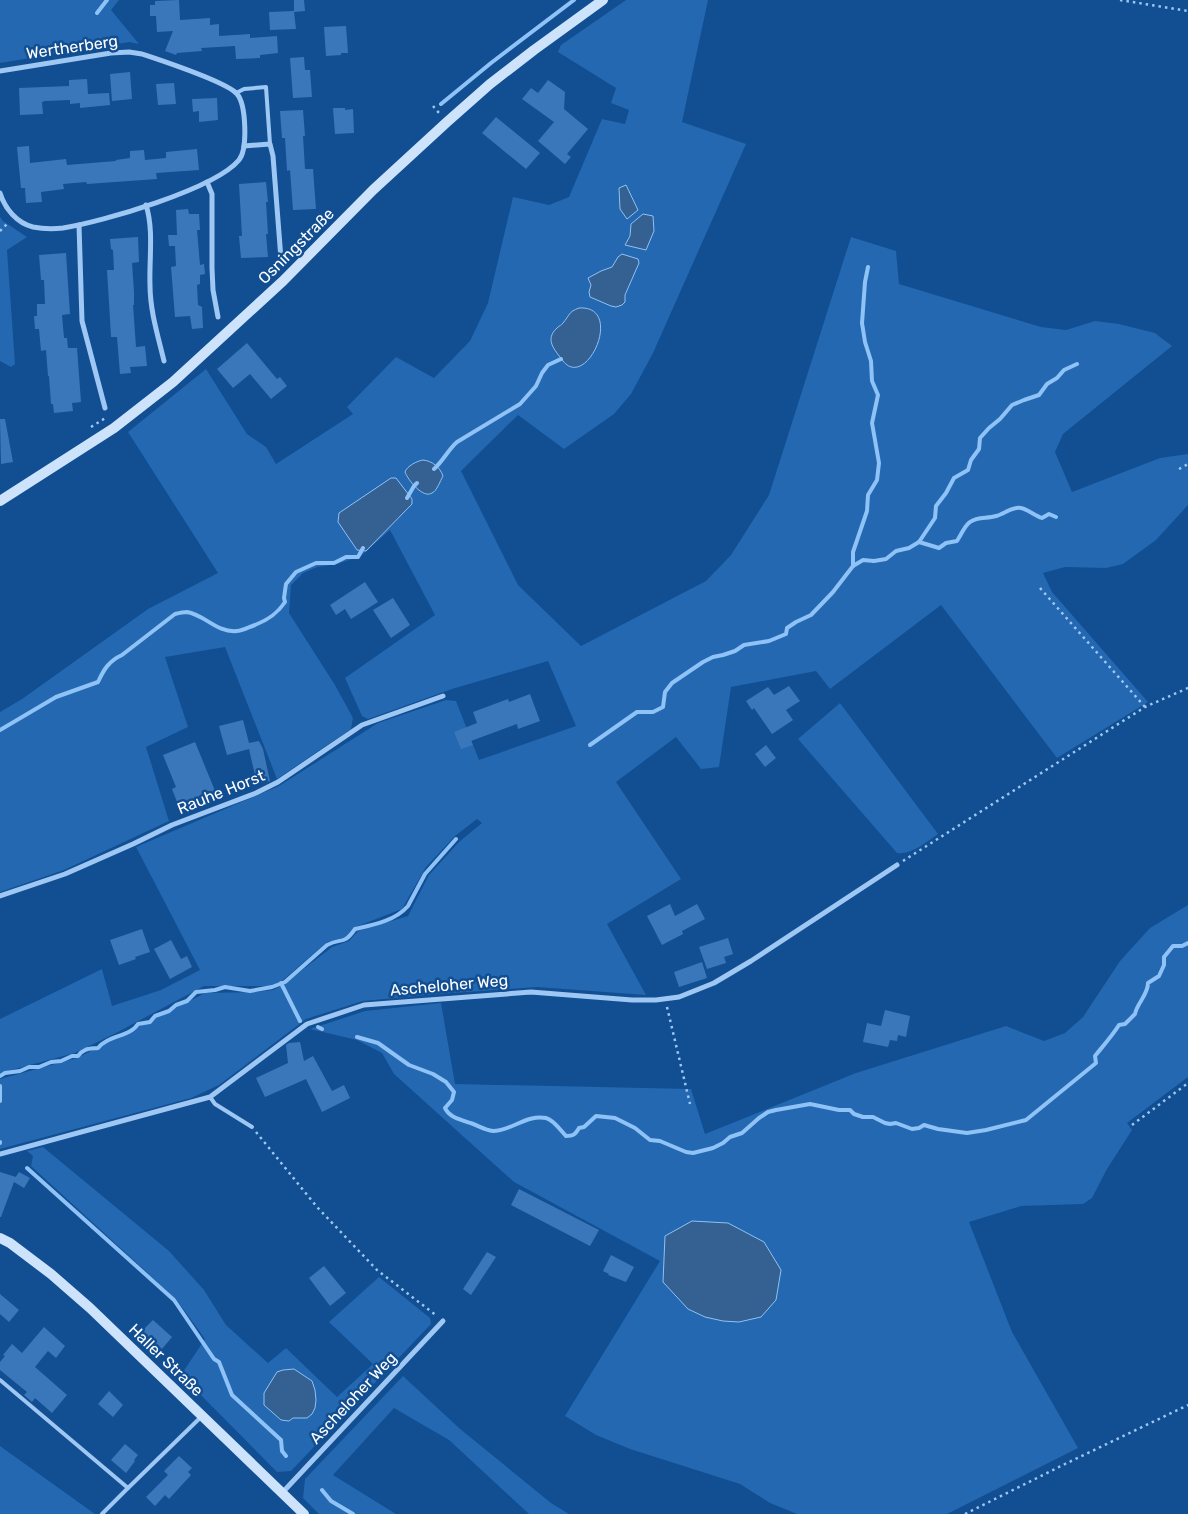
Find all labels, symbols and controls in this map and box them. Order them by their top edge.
street label: Wertherberg [25,31,119,63]
street label: Osningstraße [254,204,338,288]
street label: Rauhe Horst [174,766,268,818]
street label: Ascheloher Weg [389,970,509,1000]
street label: Haller Straße [125,1320,207,1400]
street label: Ascheloher Weg [306,1348,400,1448]

